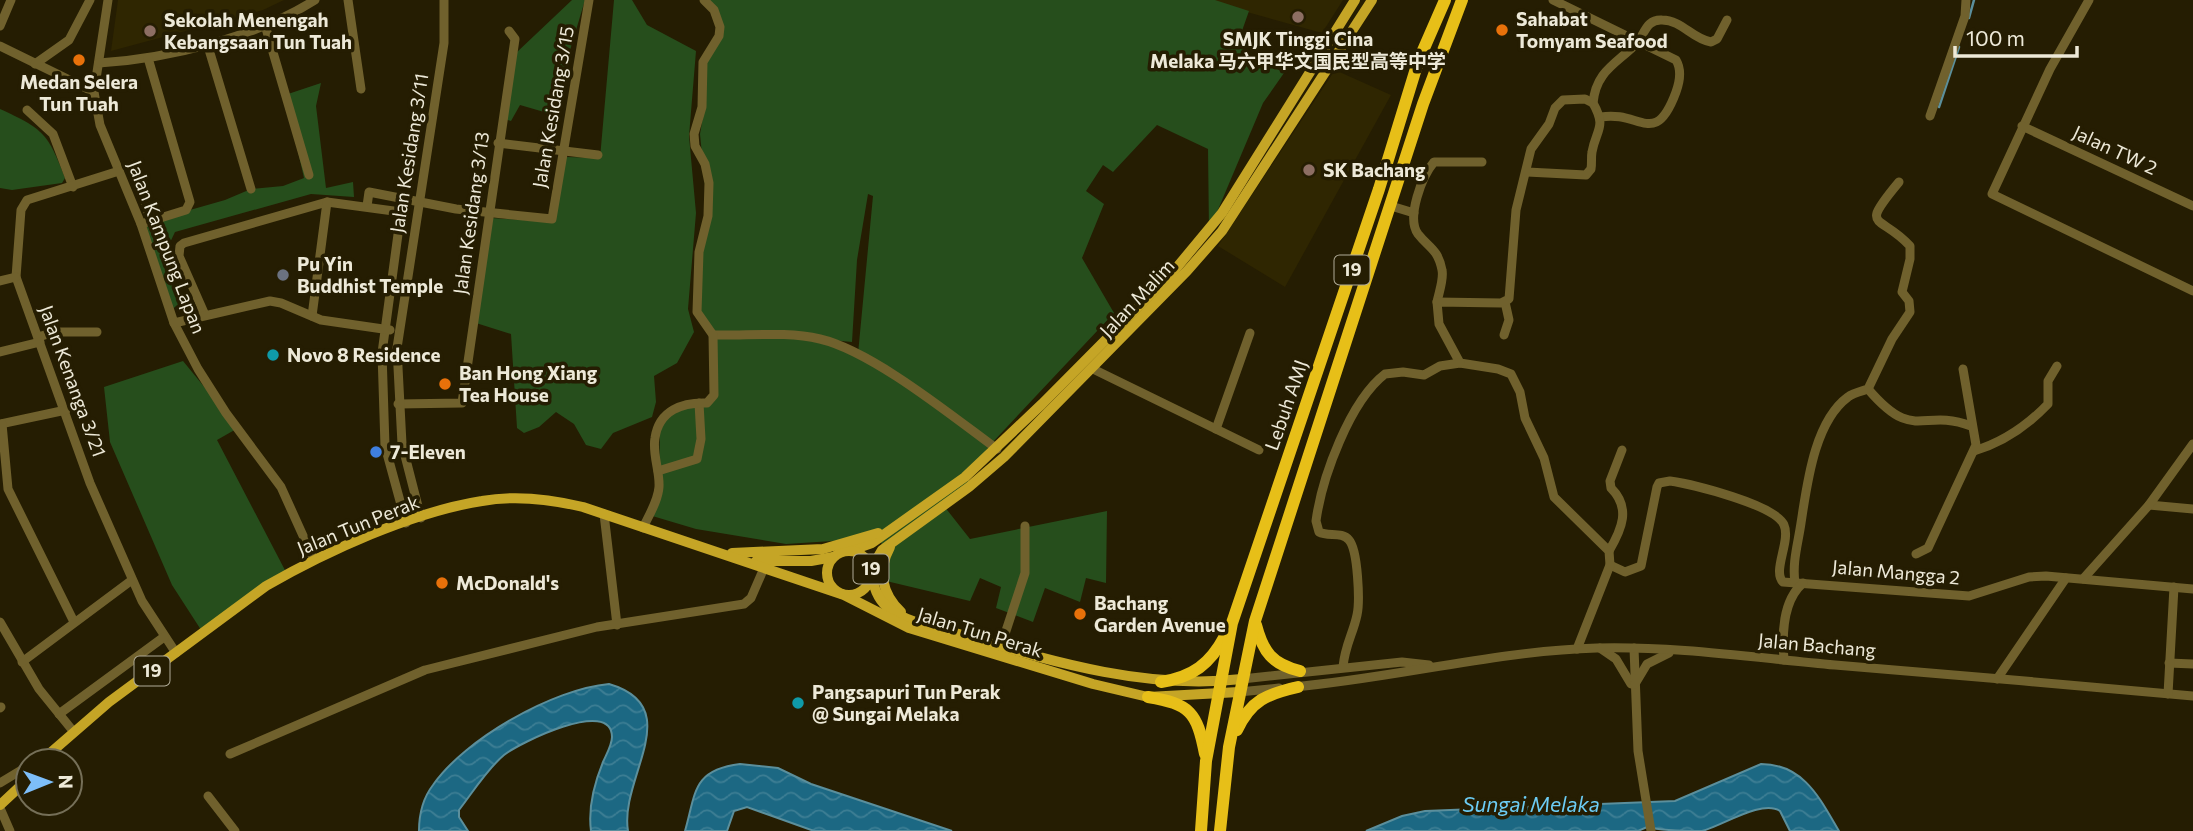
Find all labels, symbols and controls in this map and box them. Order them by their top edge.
place label: Sahabat Tomyam Seafood [1516,7,1668,52]
place label: Sekolah Menengah Kebangsaan Tun Tuah [164,8,352,53]
marker: SMJK Tinggi Cina Melaka 马六甲华文国民型高等中学 [1290,9,1306,25]
scale bar [1955,14,2078,58]
marker: Sahabat Tomyam Seafood [1494,22,1510,38]
marker: Sekolah Menengah Kebangsaan Tun Tuah [142,23,158,39]
street label: Jalan Kesidang 3/15 [527,24,578,190]
text: 100 m [1966,25,2025,50]
place label: SMJK Tinggi Cina Melaka 马六甲华文国民型高等中学 [1150,27,1446,72]
marker: Medan Selera Tun Tuah [71,52,87,68]
place label: Medan Selera Tun Tuah [20,70,138,115]
street label: Jalan Kesidang 3/11 [385,71,432,234]
street label: Jalan TW 2 [2069,120,2161,179]
street label: Jalan Kesidang 3/13 [448,130,493,296]
street label: Jalan Kampung Lapan [124,157,211,337]
place label: SK Bachang [1323,158,1426,181]
marker: SK Bachang [1301,162,1317,178]
place label: Pu Yin Buddhist Temple [297,252,443,297]
street label: Jalan Malim [1094,254,1179,342]
road number: 19 [1334,256,1370,284]
marker: Pu Yin Buddhist Temple [275,267,291,283]
street label: Jalan Kenanga 3/21 [35,302,112,460]
place label: Novo 8 Residence [287,343,440,366]
marker: Novo 8 Residence [265,347,281,363]
street label: Lebuh AMJ [1259,357,1312,453]
place label: Ban Hong Xiang Tea House [459,361,598,406]
marker: Ban Hong Xiang Tea House [437,376,453,392]
place label: 7-Eleven [390,440,466,463]
marker: 7-Eleven [368,444,384,460]
street label: Jalan Tun Perak [293,490,422,560]
road number: 19 [854,554,888,584]
street label: Jalan Mangga 2 [1831,554,1961,589]
place label: McDonald's [456,571,559,594]
marker: McDonald's [434,575,450,591]
place label: Bachang Garden Avenue [1094,591,1226,636]
street label: Jalan Tun Perak [915,602,1046,661]
marker: Bachang Garden Avenue [1072,606,1088,622]
street label: Jalan Bachang [1757,628,1877,661]
road number: 19 [134,656,170,686]
place label: Pangsapuri Tun Perak @ Sungai Melaka [812,680,1001,725]
marker: Pangsapuri Tun Perak @ Sungai Melaka [790,695,806,711]
north arrow [14,747,84,817]
text: N [55,774,78,789]
water label: Sungai Melaka [1462,791,1600,816]

